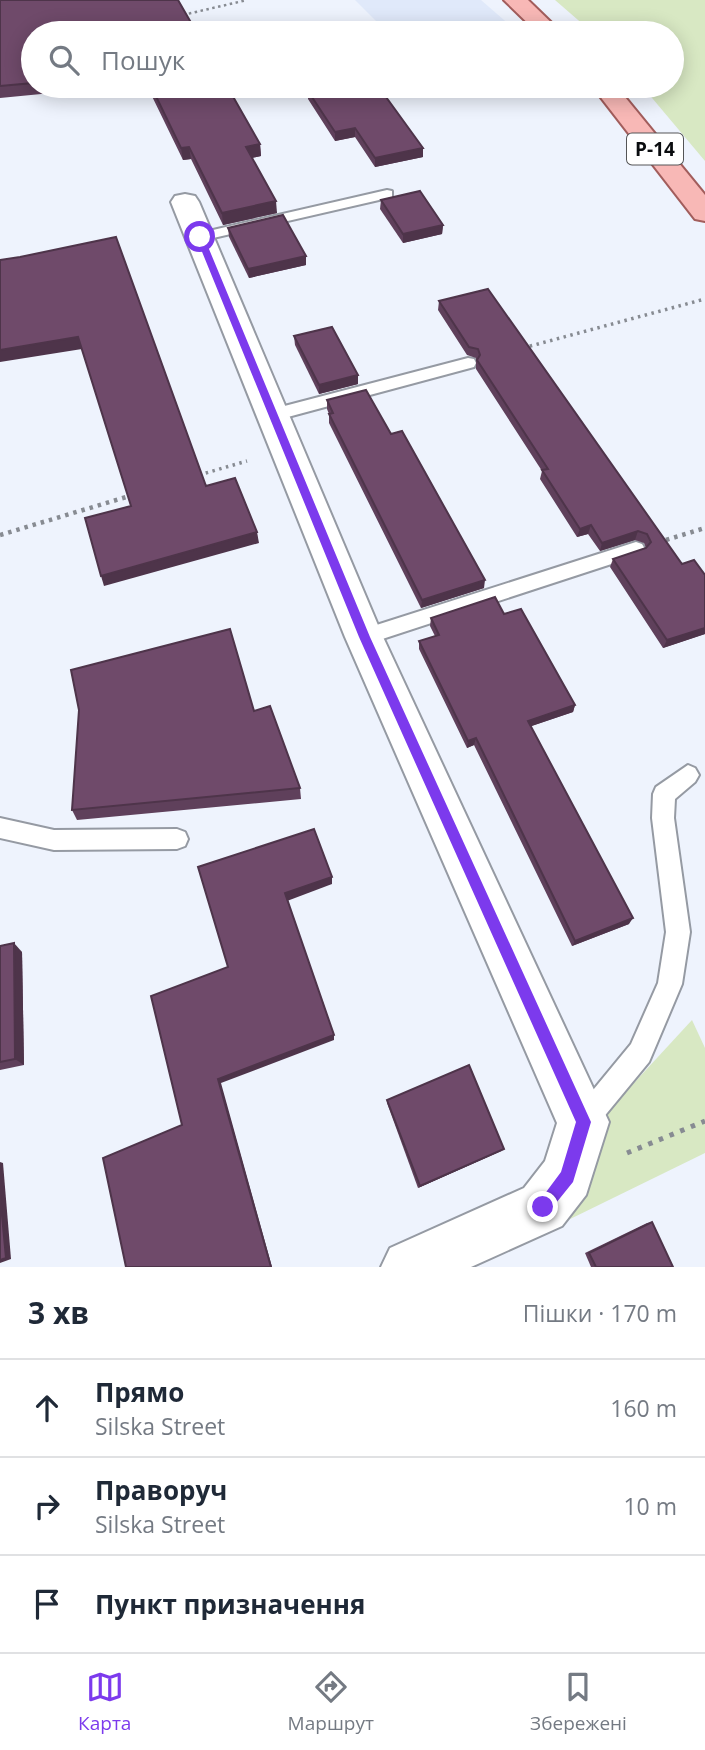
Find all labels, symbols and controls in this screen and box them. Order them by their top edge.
search box [21,21,684,98]
icon: search [45,41,83,79]
text: Пошук [101,42,185,78]
road number: Р-14 [627,134,683,164]
route start [184,221,215,252]
route end [527,1191,558,1222]
text: 3 хв [28,1292,89,1333]
text: Пішки · 170 m [523,1297,677,1329]
text: Прямо [95,1374,184,1410]
icon: ahead [28,1389,66,1427]
text: 160 m [610,1392,677,1424]
text: Silska Street [95,1410,225,1442]
text: Праворуч [95,1472,227,1508]
icon: right [28,1487,66,1525]
text: 10 m [623,1490,677,1522]
text: Silska Street [95,1508,225,1540]
icon: arrive [28,1585,66,1623]
text: Пункт призначення [95,1586,365,1622]
tab: Карта [78,1668,131,1736]
tab: Маршрут [288,1668,374,1736]
tab: Збережені [530,1668,627,1736]

